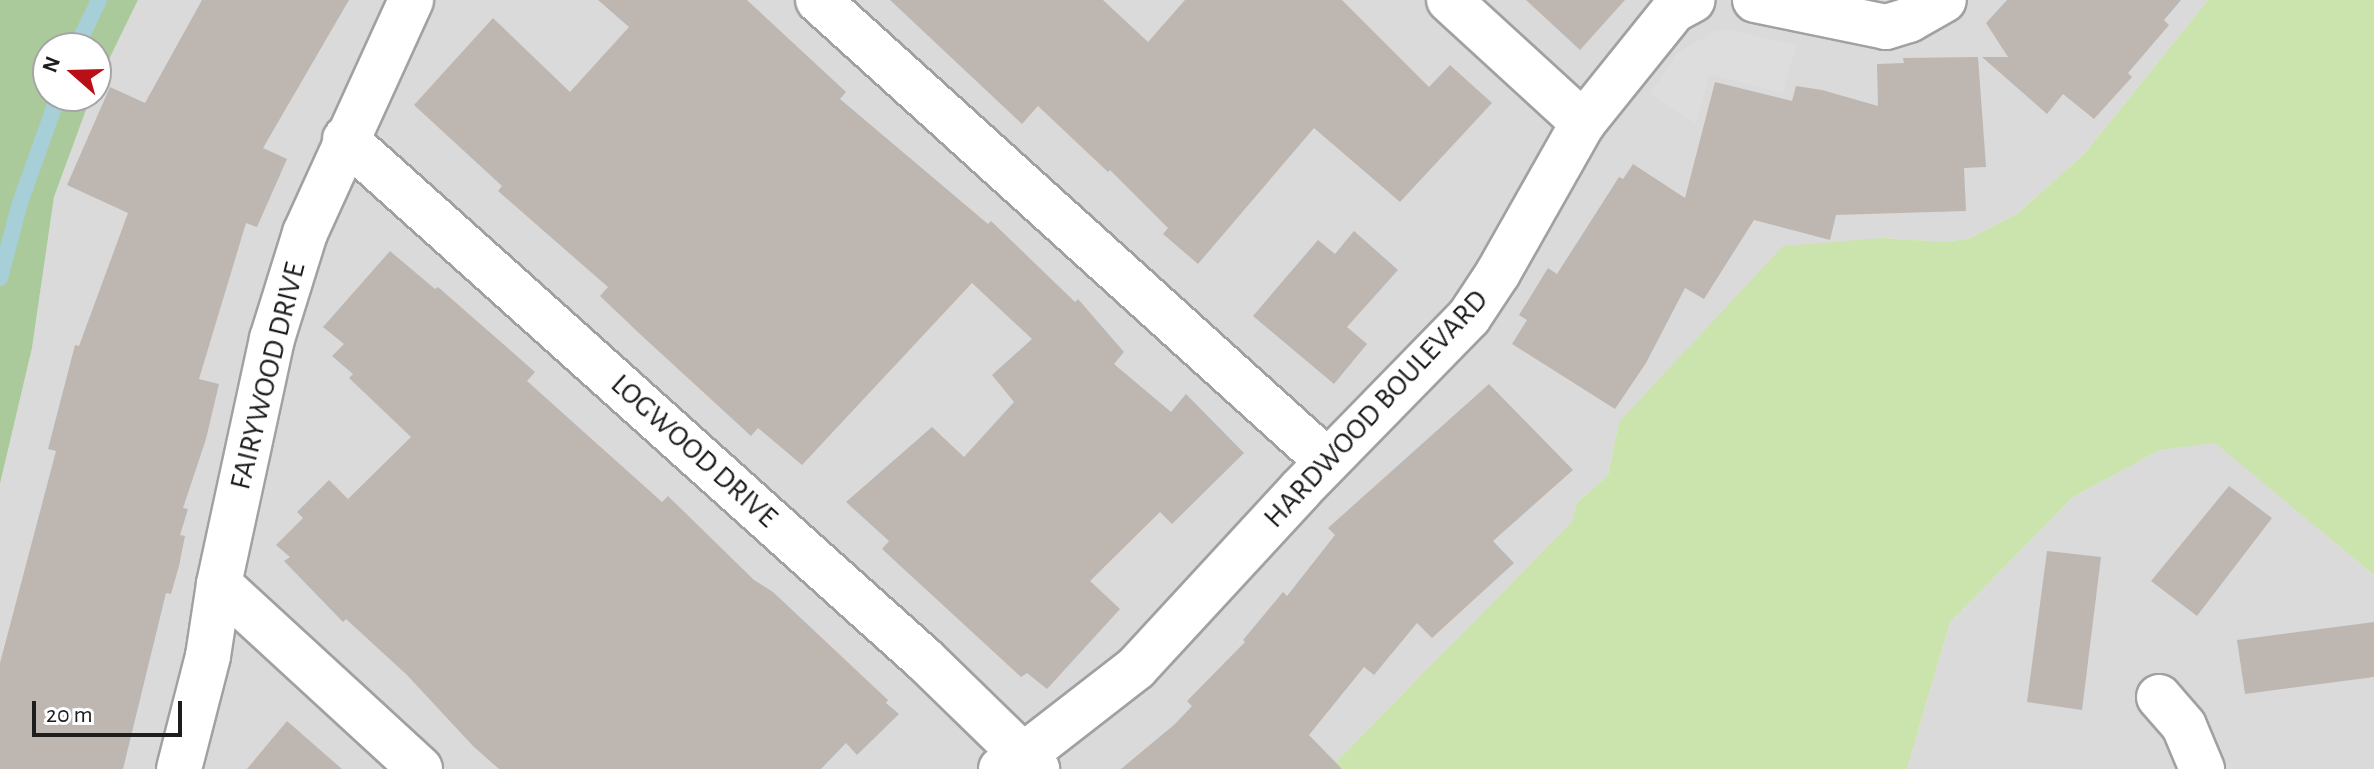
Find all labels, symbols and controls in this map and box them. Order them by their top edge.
north arrow [32,32,112,112]
text: N [38,54,64,75]
street label: FAIRYWOOD DRIVE [222,259,314,493]
street label: HARDWOOD BOULEVARD [1256,282,1496,536]
street label: LOGWOOD DRIVE [603,367,785,535]
scale bar [36,685,186,735]
text: 20 m [46,703,93,727]

